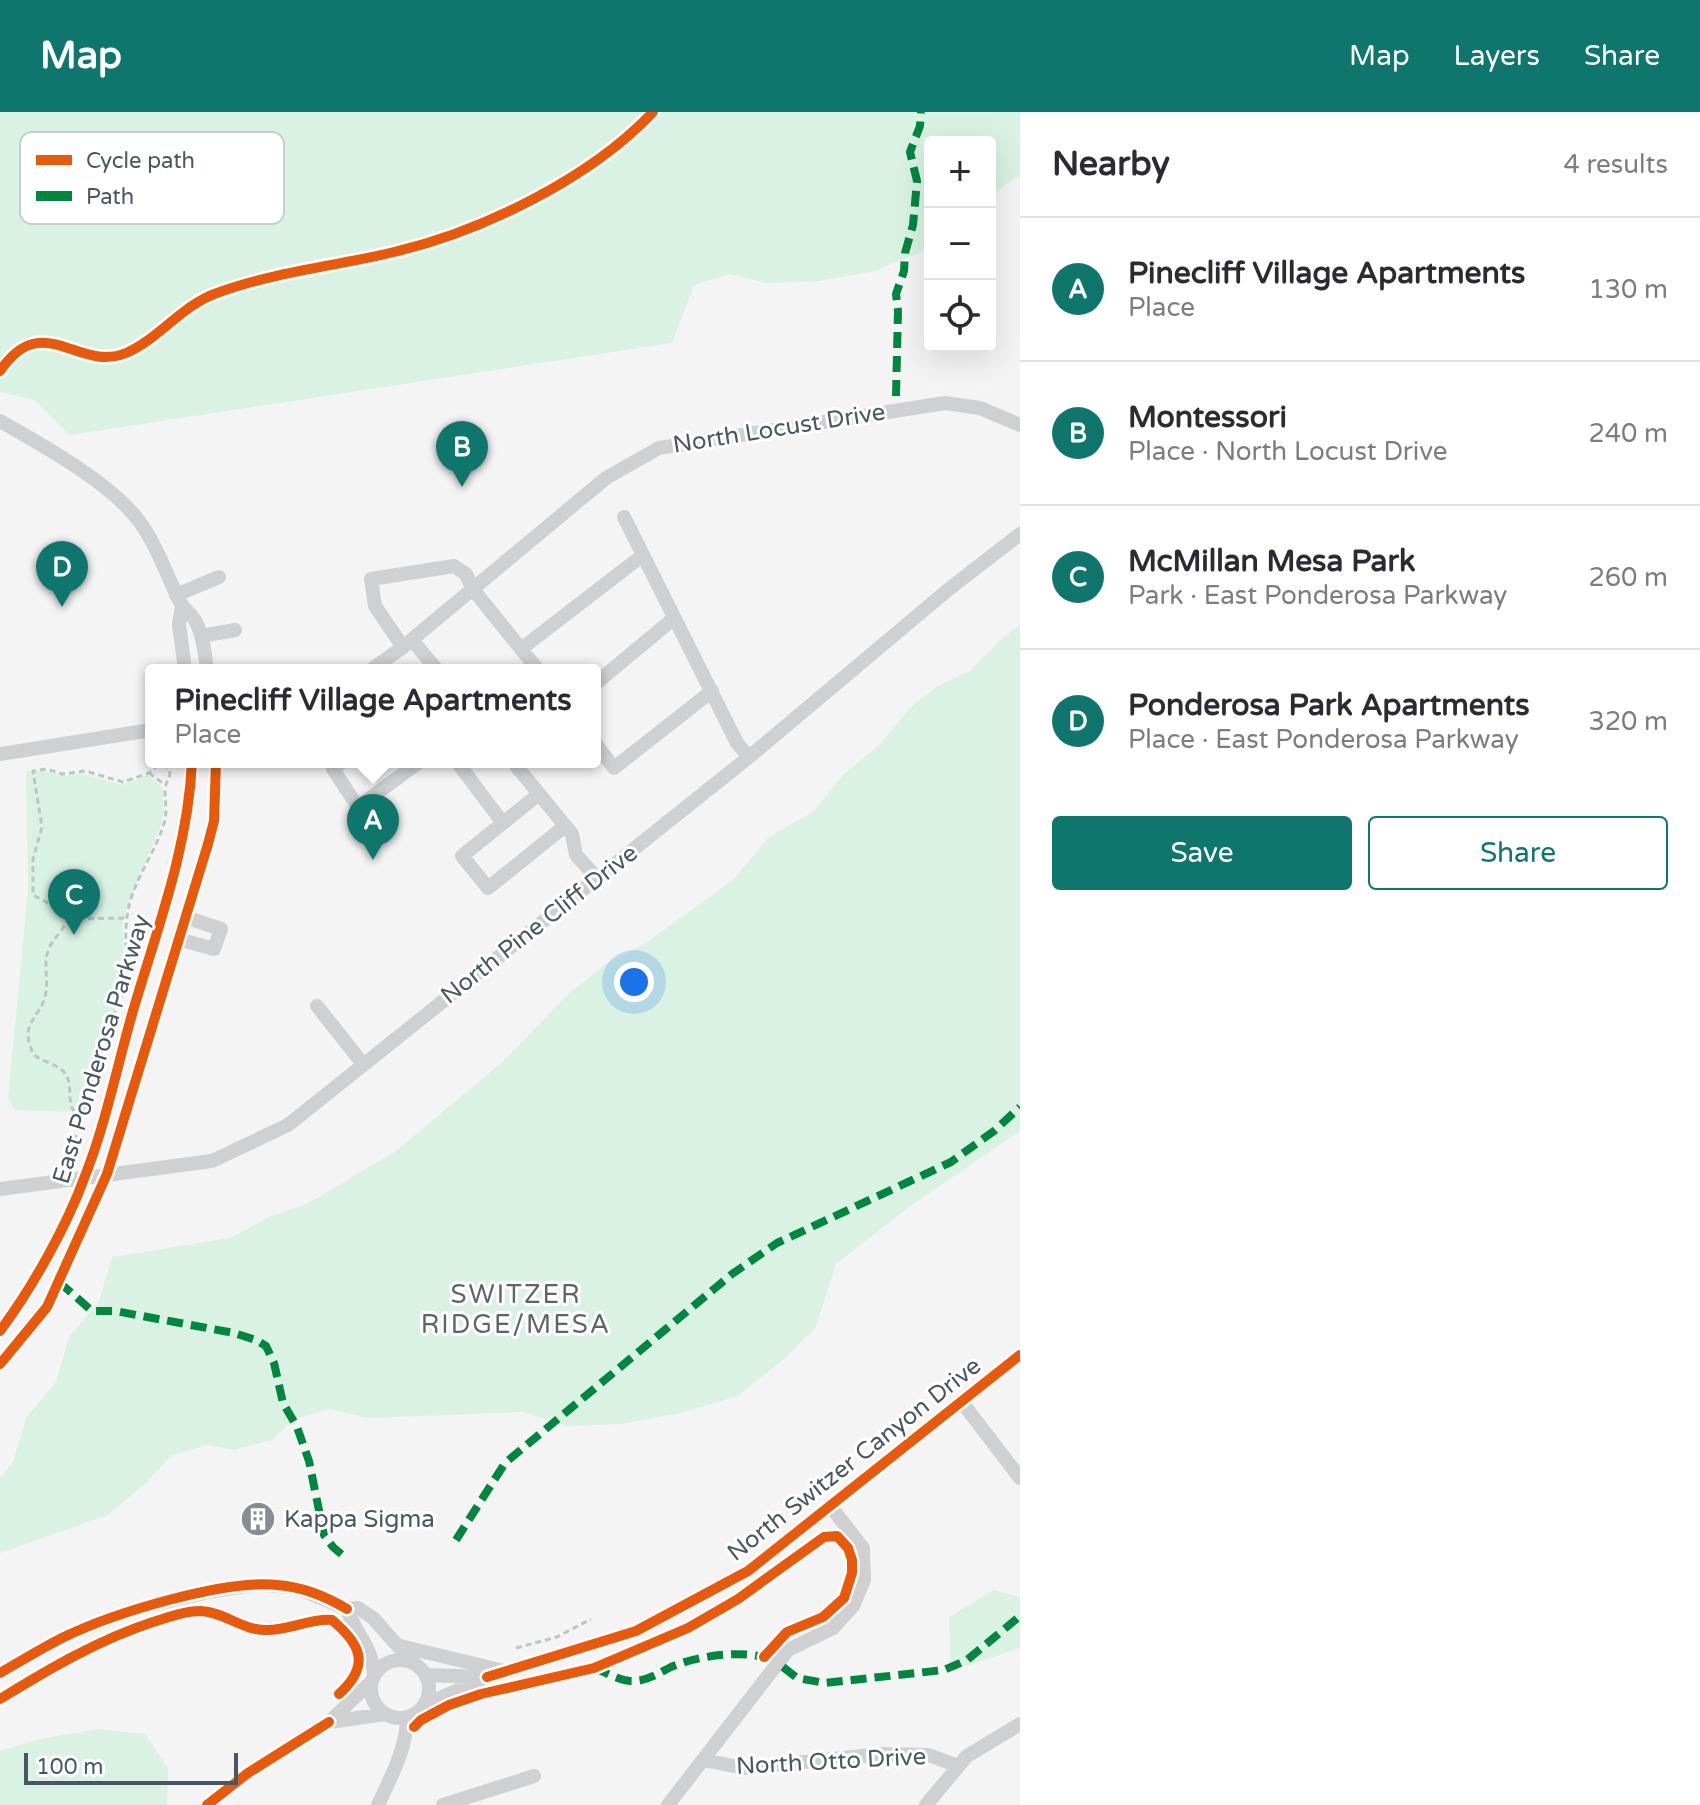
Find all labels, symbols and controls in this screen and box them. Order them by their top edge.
text: Map [40,33,122,79]
text: Map [1349,39,1410,73]
text: Layers [1454,39,1540,73]
text: Share [1584,39,1660,73]
legend [20,132,284,224]
map controls [924,136,996,352]
button: + [924,136,996,208]
text: Nearby [1052,144,1170,185]
text: Cycle path [86,148,195,174]
text: 4 results [1563,149,1668,180]
text: Path [86,184,134,210]
button: − [924,208,996,280]
text: Pinecliff Village Apartments [1128,255,1525,292]
text: A [1068,274,1088,305]
text: 130 m [1588,274,1668,305]
button: locate [924,280,996,352]
text: Place [1128,292,1195,323]
street label: North Locust Drive [671,397,887,460]
text: Montessori [1128,399,1287,436]
text: B [1069,418,1087,449]
text: 240 m [1588,418,1668,449]
pin: B [436,421,488,487]
text: Place · North Locust Drive [1128,436,1448,467]
pin: D [36,541,88,607]
text: McMillan Mesa Park [1128,543,1415,580]
text: C [1069,562,1087,593]
text: 260 m [1588,562,1668,593]
text: Park · East Ponderosa Parkway [1128,580,1507,611]
popup [145,664,601,768]
text: Pinecliff Village Apartments [174,682,572,719]
text: Ponderosa Park Apartments [1128,687,1530,724]
text: D [1068,706,1088,737]
text: 320 m [1588,706,1668,737]
text: Place [174,719,241,750]
text: Place · East Ponderosa Parkway [1128,724,1519,755]
pin: A [347,794,399,860]
button: Save [1052,816,1352,890]
button: Share [1368,816,1668,890]
street label: North Pine Cliff Drive [435,839,643,1010]
pin: C [48,869,100,935]
street label: East Ponderosa Parkway [47,911,156,1187]
your location [614,962,654,1002]
district label: SWITZER RIDGE/MESA [421,1279,611,1340]
street label: North Switzer Canyon Drive [722,1351,987,1567]
building icon: Kappa Sigma [239,1500,277,1538]
place label: Kappa Sigma [284,1505,435,1534]
street label: North Otto Drive [735,1742,927,1781]
scale bar [24,1749,238,1785]
text: 100 m [36,1754,103,1780]

